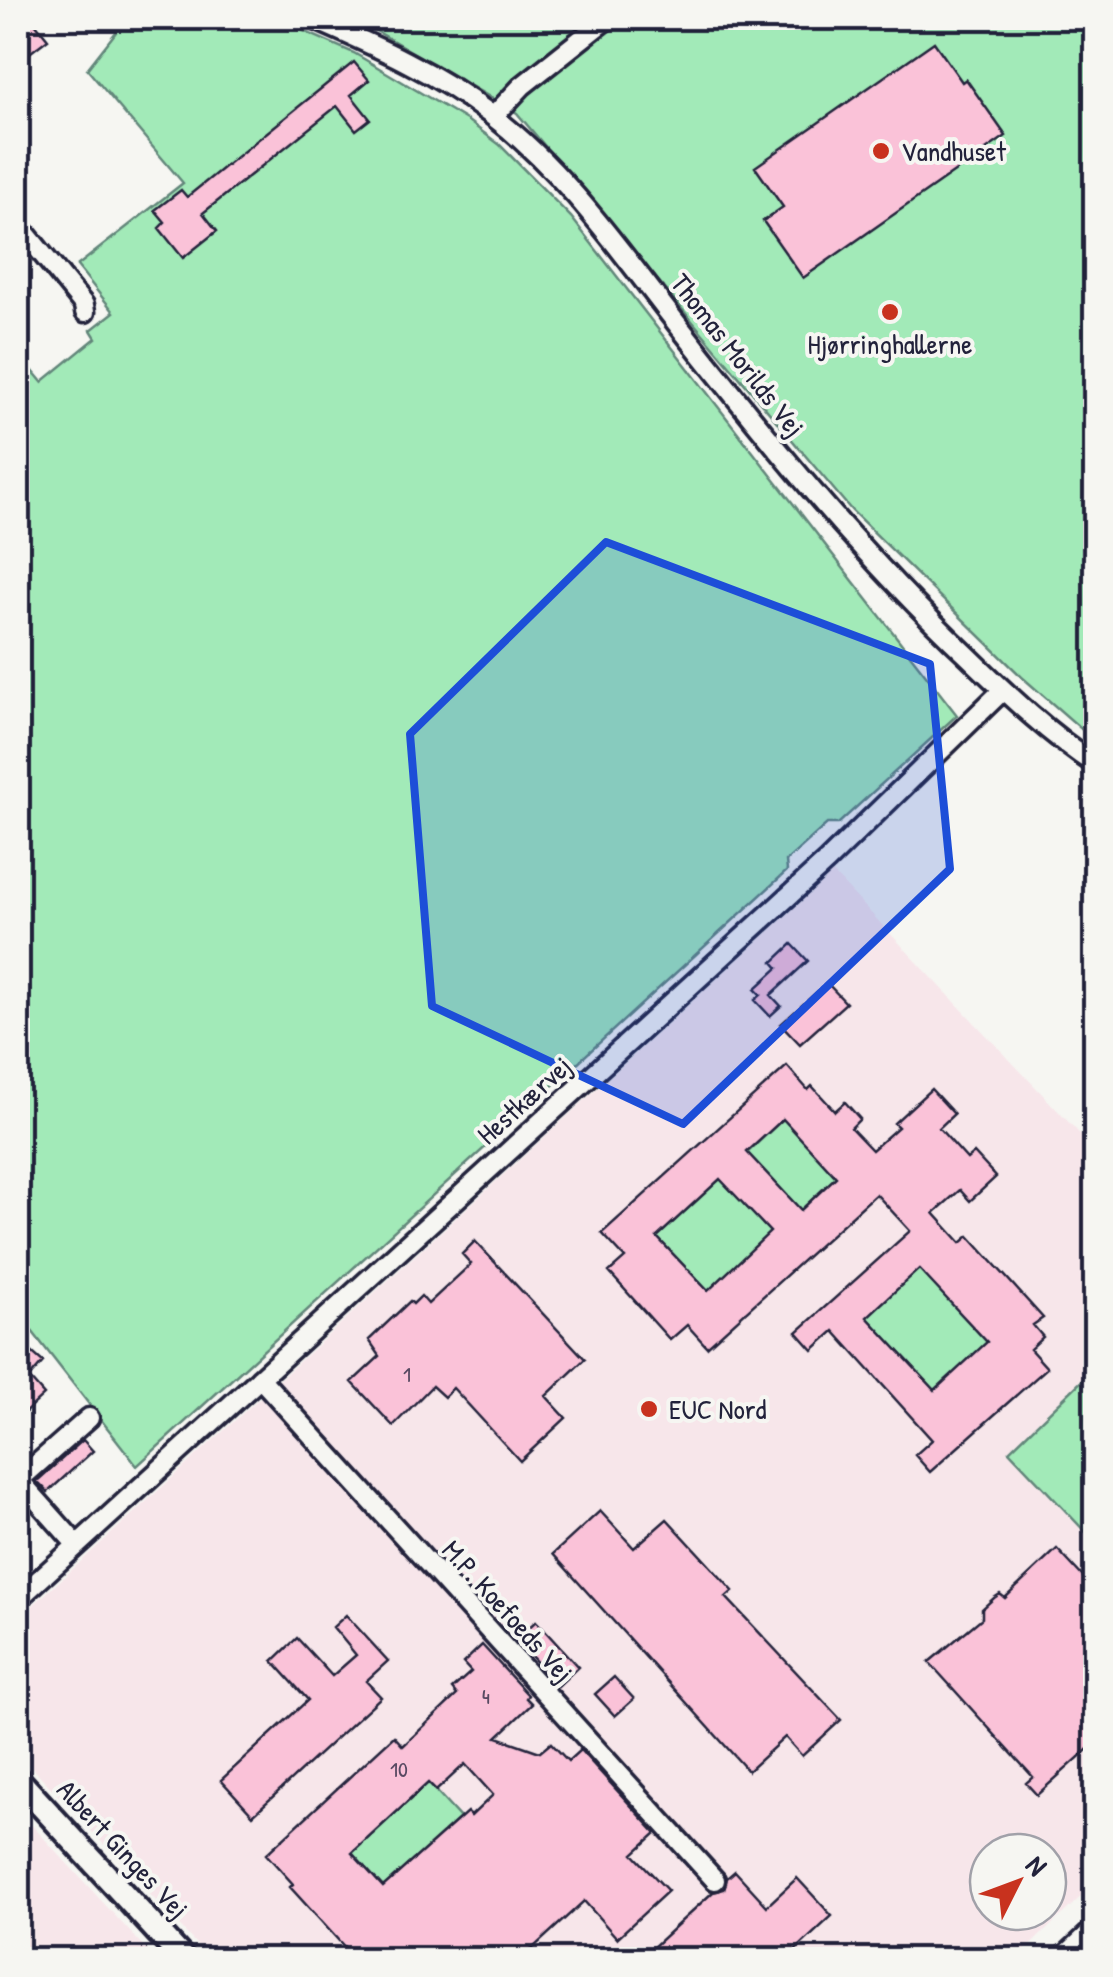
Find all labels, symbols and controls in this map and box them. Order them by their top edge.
place label: Vandhuset [901,132,1006,170]
marker: Vandhuset [870,140,892,162]
street label: Thomas Morilds Vej [662,266,814,444]
marker: Hjørringhallerne [879,301,901,323]
place label: Hjørringhallerne [808,325,972,363]
street label: Hestkærvej [469,1047,579,1153]
house number: 1 [403,1359,411,1389]
place label: EUC Nord [669,1390,767,1428]
marker: EUC Nord [638,1398,660,1420]
street label: M.P. Koefoeds Vej [434,1532,582,1690]
house number: 4 [482,1681,490,1711]
house number: 10 [390,1754,408,1784]
street label: Albert Ginges Vej [49,1771,197,1927]
north arrow [968,1832,1068,1932]
text: N [1017,1847,1056,1884]

